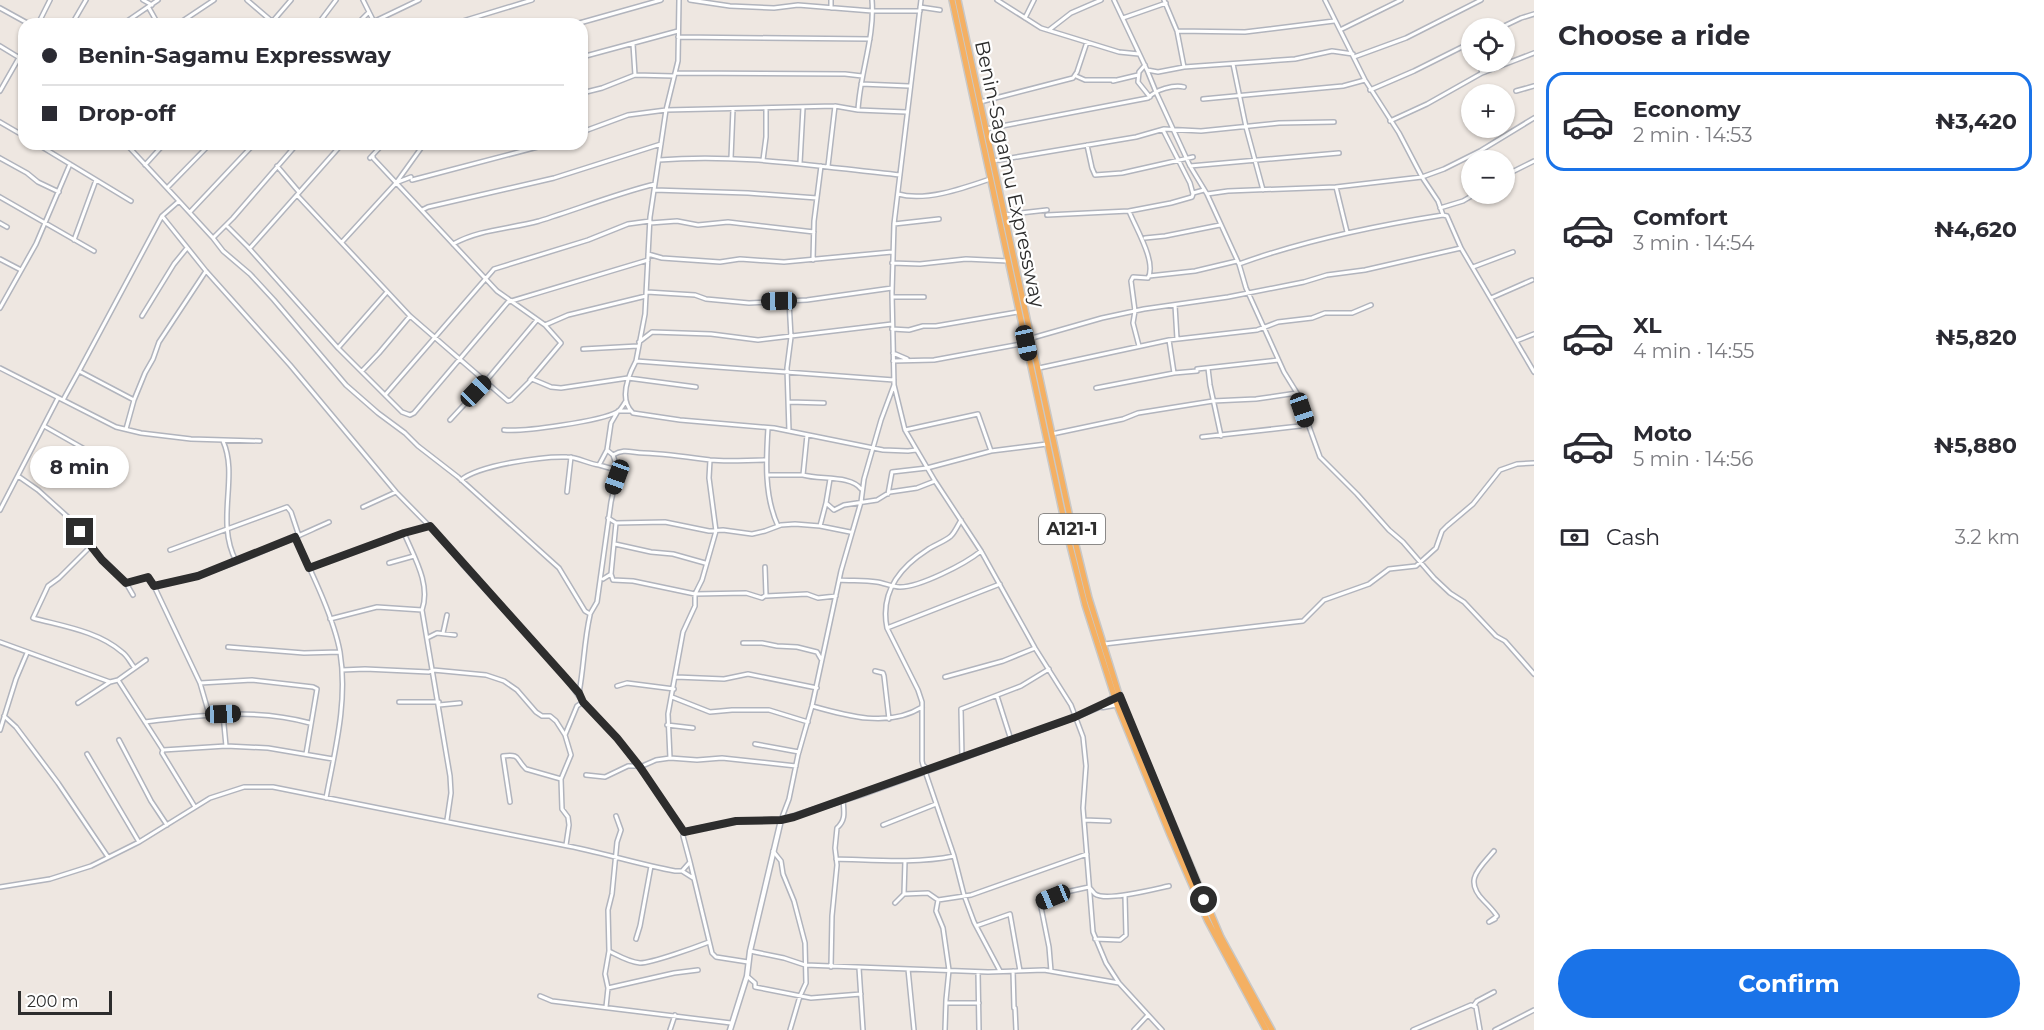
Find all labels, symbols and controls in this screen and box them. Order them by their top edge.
map controls [1461,18,1515,204]
button: locate [1461,18,1515,72]
text: Choose a ride [1558,19,1750,52]
street label: Benin-Sagamu Expressway [970,38,1050,310]
text: Benin-Sagamu Expressway [78,42,391,69]
button: + [1461,84,1515,138]
icon: car [1561,95,1615,149]
text: Economy [1633,96,1741,123]
text: Drop-off [78,100,176,127]
text: ₦3,420 [1935,108,2017,135]
text: 2 min · 14:53 [1633,123,1753,147]
button: − [1461,150,1515,204]
icon: car [1561,203,1615,257]
text: Comfort [1633,204,1728,231]
text: ₦4,620 [1934,216,2017,243]
text: 3 min · 14:54 [1633,231,1755,255]
car [761,292,797,310]
icon: car [1561,311,1615,365]
text: XL [1633,312,1662,339]
car [1013,324,1039,362]
text: ₦5,820 [1936,324,2017,351]
text: 4 min · 14:55 [1633,339,1754,363]
car [457,372,495,410]
car [1288,390,1316,430]
icon: car [1561,419,1615,473]
text: Moto [1633,420,1692,447]
text: ₦5,880 [1934,432,2017,459]
callout: 8 min [31,445,130,487]
text: 5 min · 14:56 [1633,447,1754,471]
text: 8 min [50,455,109,479]
car [602,457,632,497]
road number: A121-1 [1039,514,1105,544]
route end [66,518,93,545]
icon: cash [1558,521,1591,554]
text: Cash [1606,524,1660,551]
text: 3.2 km [1955,525,2020,549]
car [205,704,241,724]
car [1033,882,1073,912]
route start [1190,886,1217,913]
button: Confirm [1558,949,2020,1018]
scale bar [18,988,112,1016]
text: 200 m [27,992,78,1011]

